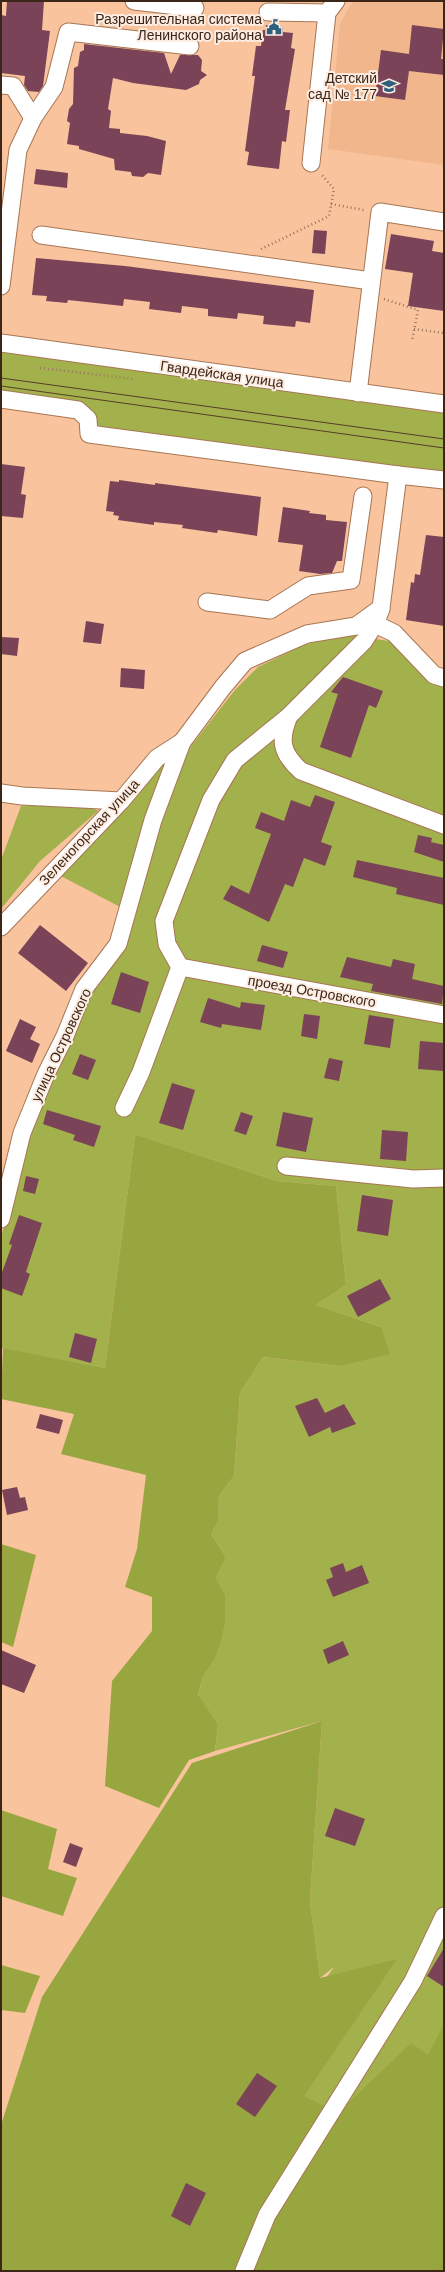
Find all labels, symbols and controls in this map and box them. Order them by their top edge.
place label: Разрешительная система Ленинского района [95,11,262,43]
public building icon: Разрешительная система Ленинского района [265,18,283,36]
place label: Детский сад № 177 [308,70,377,102]
school or university icon: Детский сад № 177 [380,77,398,95]
street label: Гвардейская улица [159,357,285,391]
street label: Зеленогорская улица [36,776,142,888]
street label: проезд Островского [247,972,377,1010]
street label: улица Островского [28,986,94,1104]

